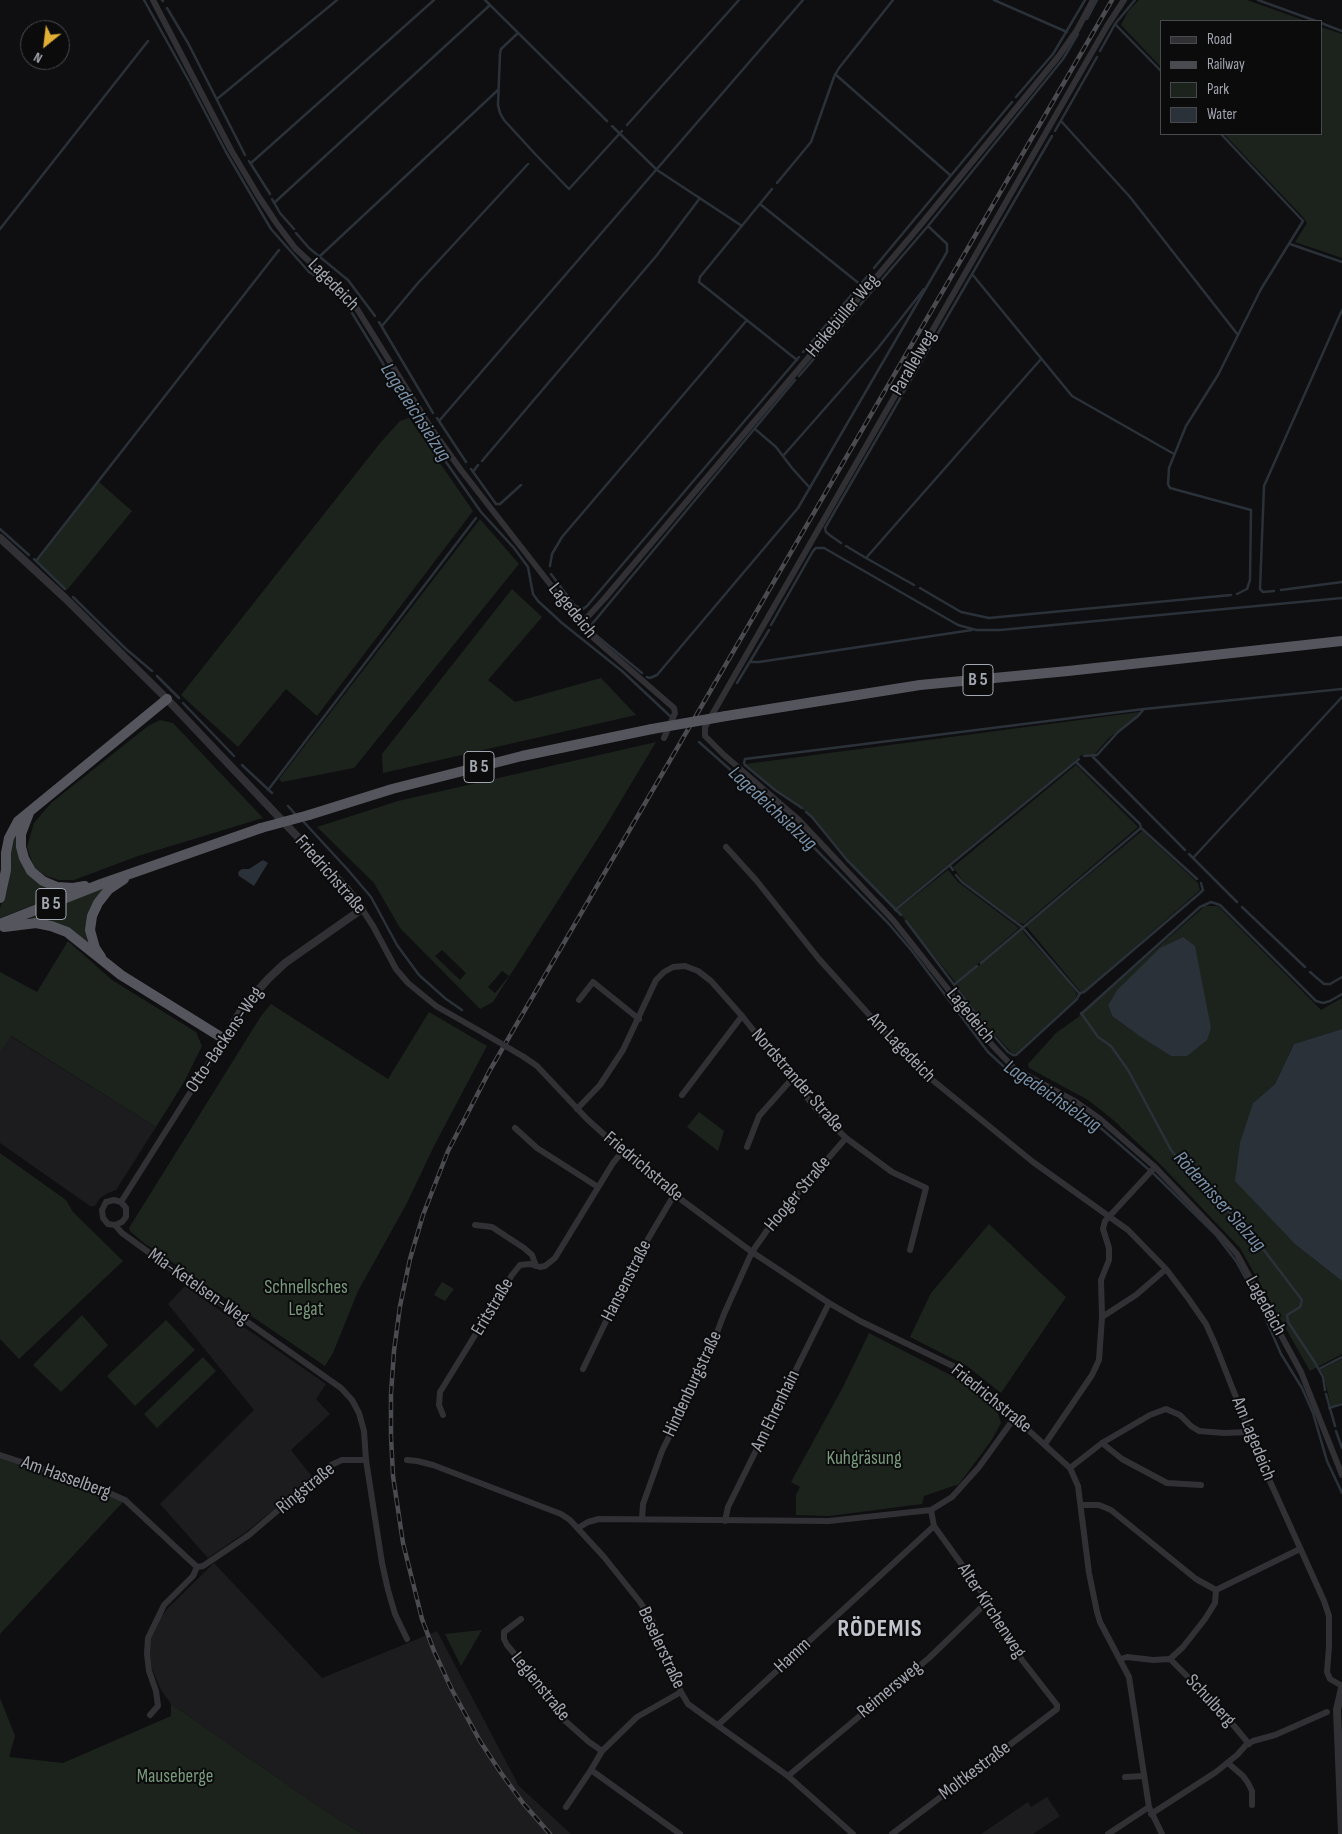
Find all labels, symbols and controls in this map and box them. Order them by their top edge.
north arrow [20,20,70,70]
legend [1160,20,1322,135]
text: Road [1207,30,1232,49]
text: N [31,48,45,67]
text: Railway [1207,55,1245,74]
text: Park [1207,80,1229,99]
text: Water [1207,105,1237,124]
street label: Lagedeich [302,254,364,316]
street label: Heikebüller Weg [802,270,884,362]
street label: Parallelweg [886,326,942,400]
water label: Lagedeichsielzug [374,359,456,467]
street label: Lagedeich [543,579,601,643]
road number: B 5 [963,664,993,696]
road number: B 5 [464,752,494,782]
water label: Lagedeichsielzug [723,762,821,856]
street label: Friedrichstraße [290,831,370,919]
road number: B 5 [36,889,66,920]
street label: Otto-Backens-Weg [181,983,269,1097]
street label: Lagedeich [941,984,999,1048]
street label: Am Lagedeich [862,1008,940,1088]
street label: Nordstrander Straße [746,1025,848,1137]
water label: Lagedeichsielzug [999,1056,1105,1138]
street label: Friedrichstraße [598,1127,688,1207]
water label: Rödemisser Sielzug [1168,1147,1270,1257]
street label: Hooger Straße [760,1152,836,1236]
street label: Hansenstraße [597,1236,657,1326]
street label: Mia-Ketelsen-Weg [143,1244,253,1330]
street label: Lagedeich [1239,1272,1291,1340]
street label: Eritstraße [467,1274,519,1340]
park label: Schnellsches Legat [264,1277,348,1321]
street label: Hindenburgstraße [659,1327,727,1441]
street label: Friedrichstraße [946,1360,1036,1438]
street label: Am Ehrenhain [747,1367,805,1455]
street label: Am Lagedeich [1226,1394,1280,1484]
park label: Kuhgräsung [827,1448,901,1470]
street label: Am Hasselberg [18,1451,114,1505]
street label: Ringstraße [272,1459,340,1519]
street label: Alter Kirchenweg [952,1559,1030,1663]
street label: Beselerstraße [632,1603,690,1693]
district label: RÖDEMIS [837,1616,923,1644]
street label: Hamm [770,1634,816,1678]
street label: Legienstraße [505,1648,575,1726]
street label: Reimersweg [853,1656,927,1724]
street label: Schulberg [1180,1670,1240,1732]
street label: Moltkestraße [935,1737,1015,1805]
park label: Mauseberge [137,1766,213,1788]

